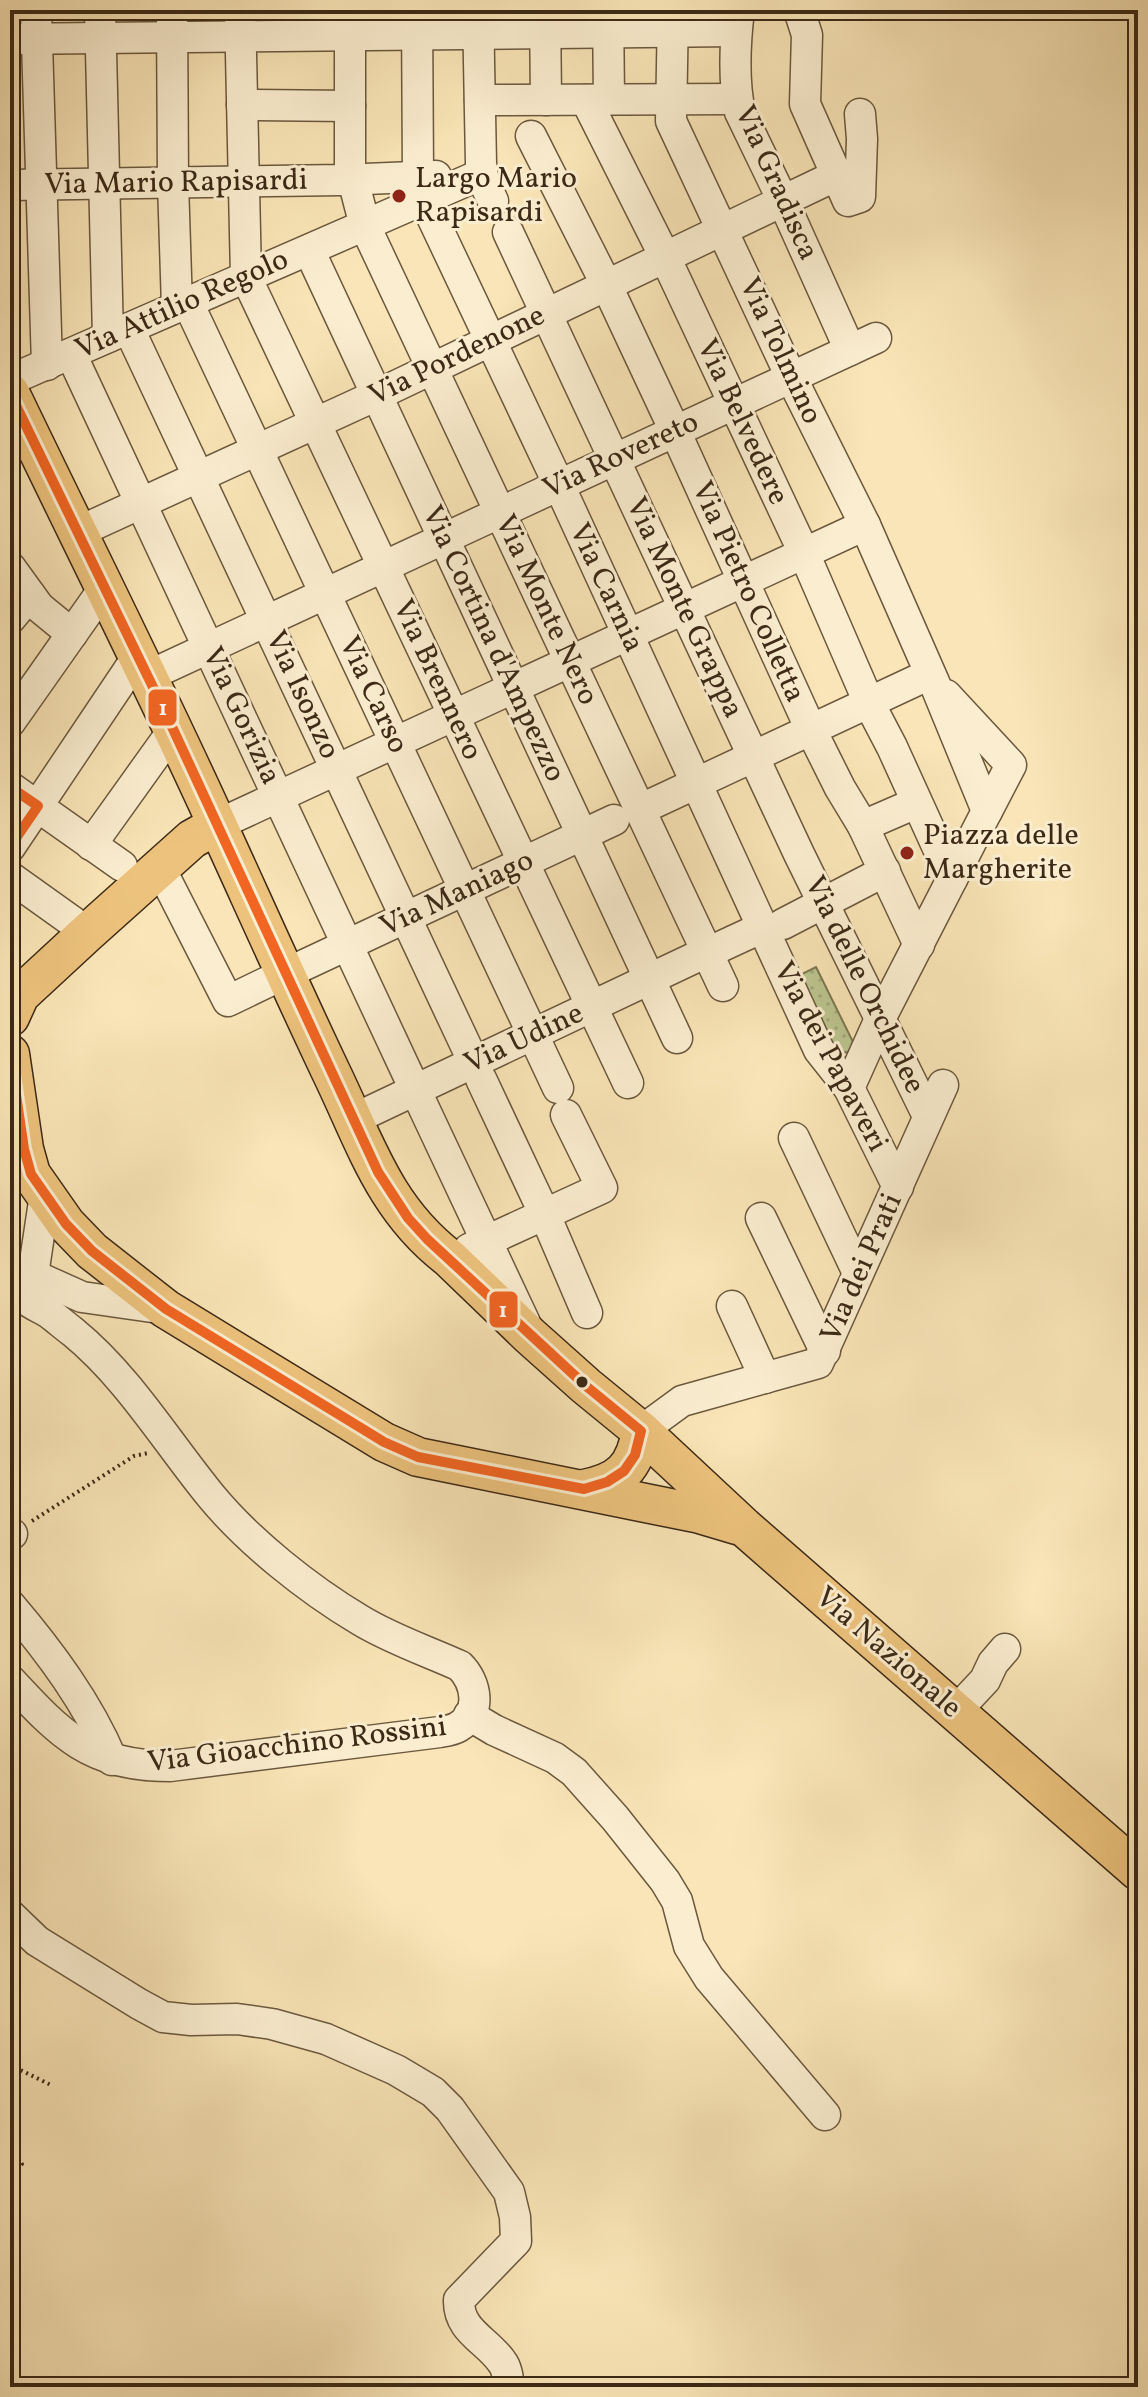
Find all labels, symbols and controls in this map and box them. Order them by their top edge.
street label: Via Gradisca [723,99,829,267]
place label: Largo Mario Rapisardi [415,158,577,234]
street label: Via Mario Rapisardi [44,160,308,206]
marker: Largo Mario Rapisardi [390,187,408,205]
street label: Via Attilio Regolo [69,239,295,371]
street label: Via Tolmino [728,271,832,431]
street label: Via Pordenone [362,295,552,417]
street label: Via Belvedere [685,332,799,512]
street label: Via Rovereto [536,402,706,510]
street label: Via Pietro Colletta [680,475,816,709]
street label: Via Monte Grappa [614,491,754,725]
street label: Via Cortina d'Ampezzo [410,499,576,789]
street label: Via Monte Nero [483,508,609,712]
street label: Via Carnia [558,517,654,659]
street label: Via Brennero [381,593,493,767]
street label: Via Isonzo [254,624,350,766]
street label: Via Carso [328,630,418,760]
street label: Via Gorizia [191,640,291,792]
line badge: 1 [147,688,178,727]
text: 1 [159,694,167,725]
place label: Piazza delle Margherite [923,815,1079,891]
street label: Via Maniago [373,840,541,948]
marker: Piazza delle Margherite [898,844,916,862]
street label: Via delle Orchidee [793,869,935,1101]
street label: Via dei Papaveri [762,954,898,1160]
street label: Via Udine [457,993,591,1085]
street label: Via dei Prati [810,1187,914,1349]
line badge: 1 [488,1290,519,1329]
text: 1 [499,1296,507,1327]
unlabelled marker [574,1374,590,1390]
street label: Via Nazionale [805,1577,971,1729]
street label: Via Gioacchino Rossini [145,1706,449,1784]

